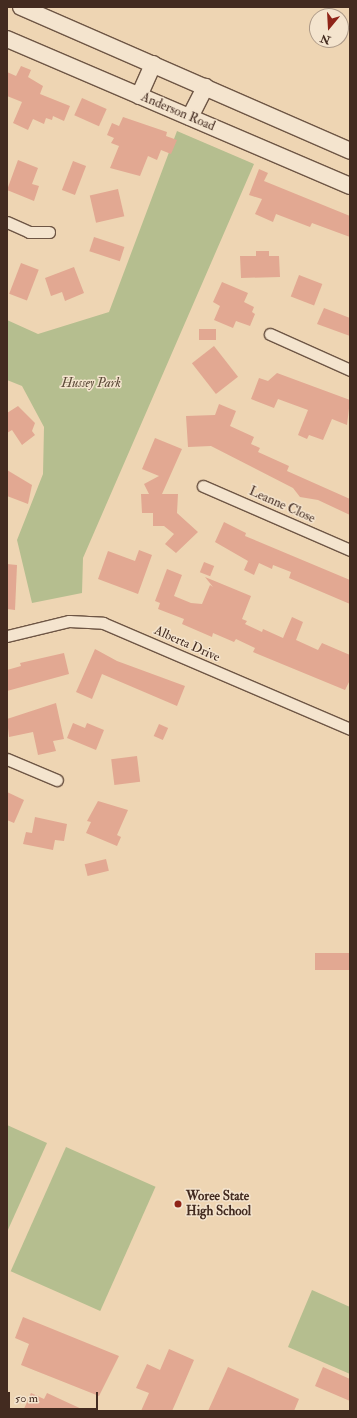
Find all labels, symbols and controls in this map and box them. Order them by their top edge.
north arrow [309,8,349,48]
text: N [319,31,332,47]
street label: Anderson Road [139,89,217,135]
park label: Hussey Park [61,375,121,391]
street label: Leanne Close [247,483,317,527]
street label: Alberta Drive [152,623,222,665]
place label: Woree State High School [186,1189,251,1220]
marker: Woree State High School [173,1199,183,1209]
scale bar [10,1384,100,1410]
text: 50 m [15,1391,38,1406]

